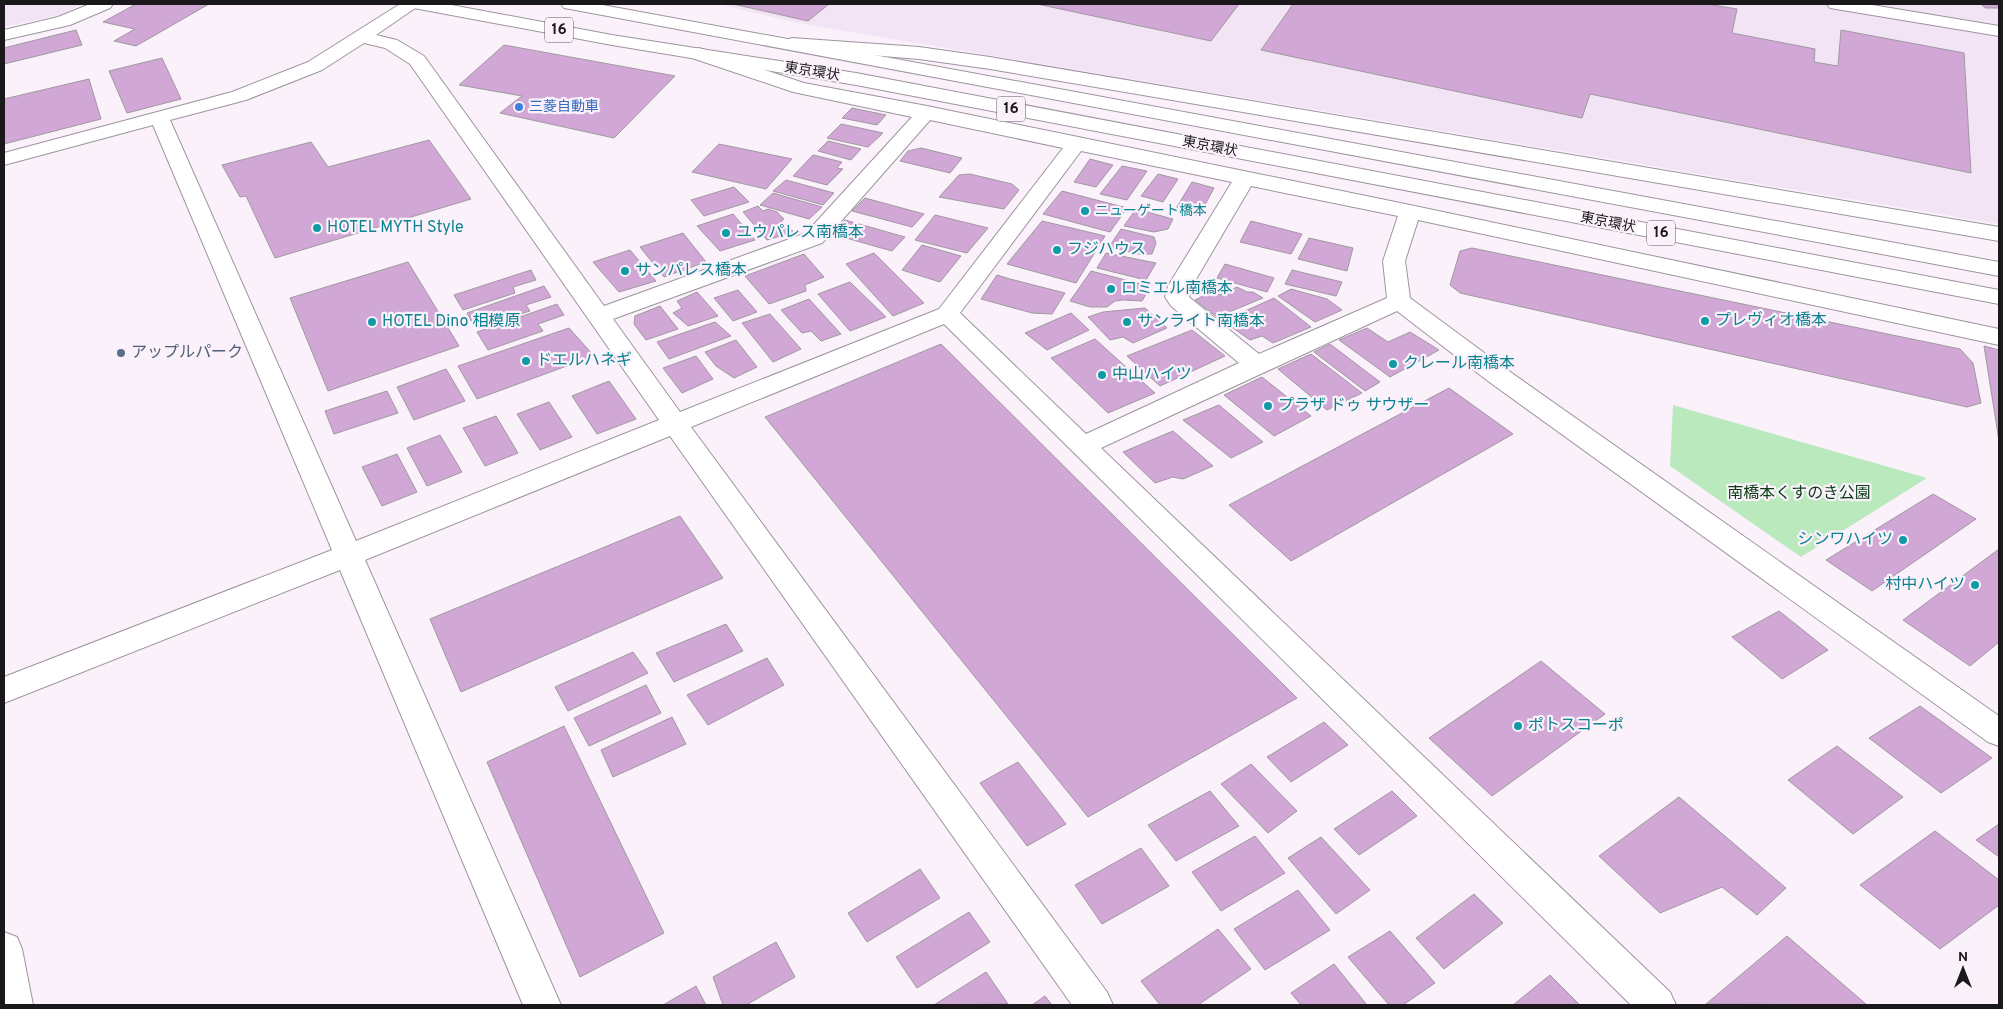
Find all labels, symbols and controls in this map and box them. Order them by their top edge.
road number: 16 [545,18,573,42]
street label: 東京環状 [783,58,841,85]
road number: 16 [997,96,1025,122]
place label: 三菱自動車 [529,99,599,116]
marker: 三菱自動車 [513,101,525,113]
street label: 東京環状 [1181,132,1239,161]
place label: ニューゲート橋本 [1095,203,1207,220]
marker: ニューゲート橋本 [1079,205,1091,217]
street label: 東京環状 [1579,208,1637,237]
place label: HOTEL MYTH Style [327,218,464,238]
road number: 16 [1647,220,1675,246]
marker: HOTEL MYTH Style [311,222,323,234]
place label: ユウパレス南橋本 [736,223,864,243]
marker: ユウパレス南橋本 [720,227,732,239]
place label: フジハウス [1067,240,1146,260]
marker: フジハウス [1051,244,1063,256]
place label: サンパレス橋本 [635,261,747,281]
marker: サンパレス橋本 [619,265,631,277]
place label: ロミエル南橋本 [1121,279,1233,299]
marker: ロミエル南橋本 [1105,283,1117,295]
place label: プレヴィオ橋本 [1715,311,1827,331]
place label: HOTEL Dino 相模原 [382,312,520,332]
place label: サンライト南橋本 [1137,312,1265,332]
marker: プレヴィオ橋本 [1699,315,1711,327]
marker: HOTEL Dino 相模原 [366,316,378,328]
marker: サンライト南橋本 [1121,316,1133,328]
place label: アップルパーク [131,343,243,363]
marker: アップルパーク [115,347,127,359]
place label: ドエルハネギ [536,351,632,371]
place label: クレール南橋本 [1403,354,1515,374]
marker: ドエルハネギ [520,355,532,367]
marker: クレール南橋本 [1387,358,1399,370]
place label: 中山ハイツ [1112,365,1192,385]
marker: 中山ハイツ [1096,369,1108,381]
place label: プラザ ドゥ サウザー [1278,396,1430,416]
marker: プラザ ドゥ サウザー [1262,400,1274,412]
park label: 南橋本くすのき公園 [1727,484,1871,504]
place label: シンワハイツ [1797,530,1893,550]
marker: シンワハイツ [1897,534,1909,546]
place label: 村中ハイツ [1885,575,1965,595]
marker: 村中ハイツ [1969,579,1981,591]
place label: ポトスコーポ [1528,716,1624,736]
marker: ポトスコーポ [1512,720,1524,732]
north arrow [1938,944,1988,994]
text: N [1958,949,1968,966]

